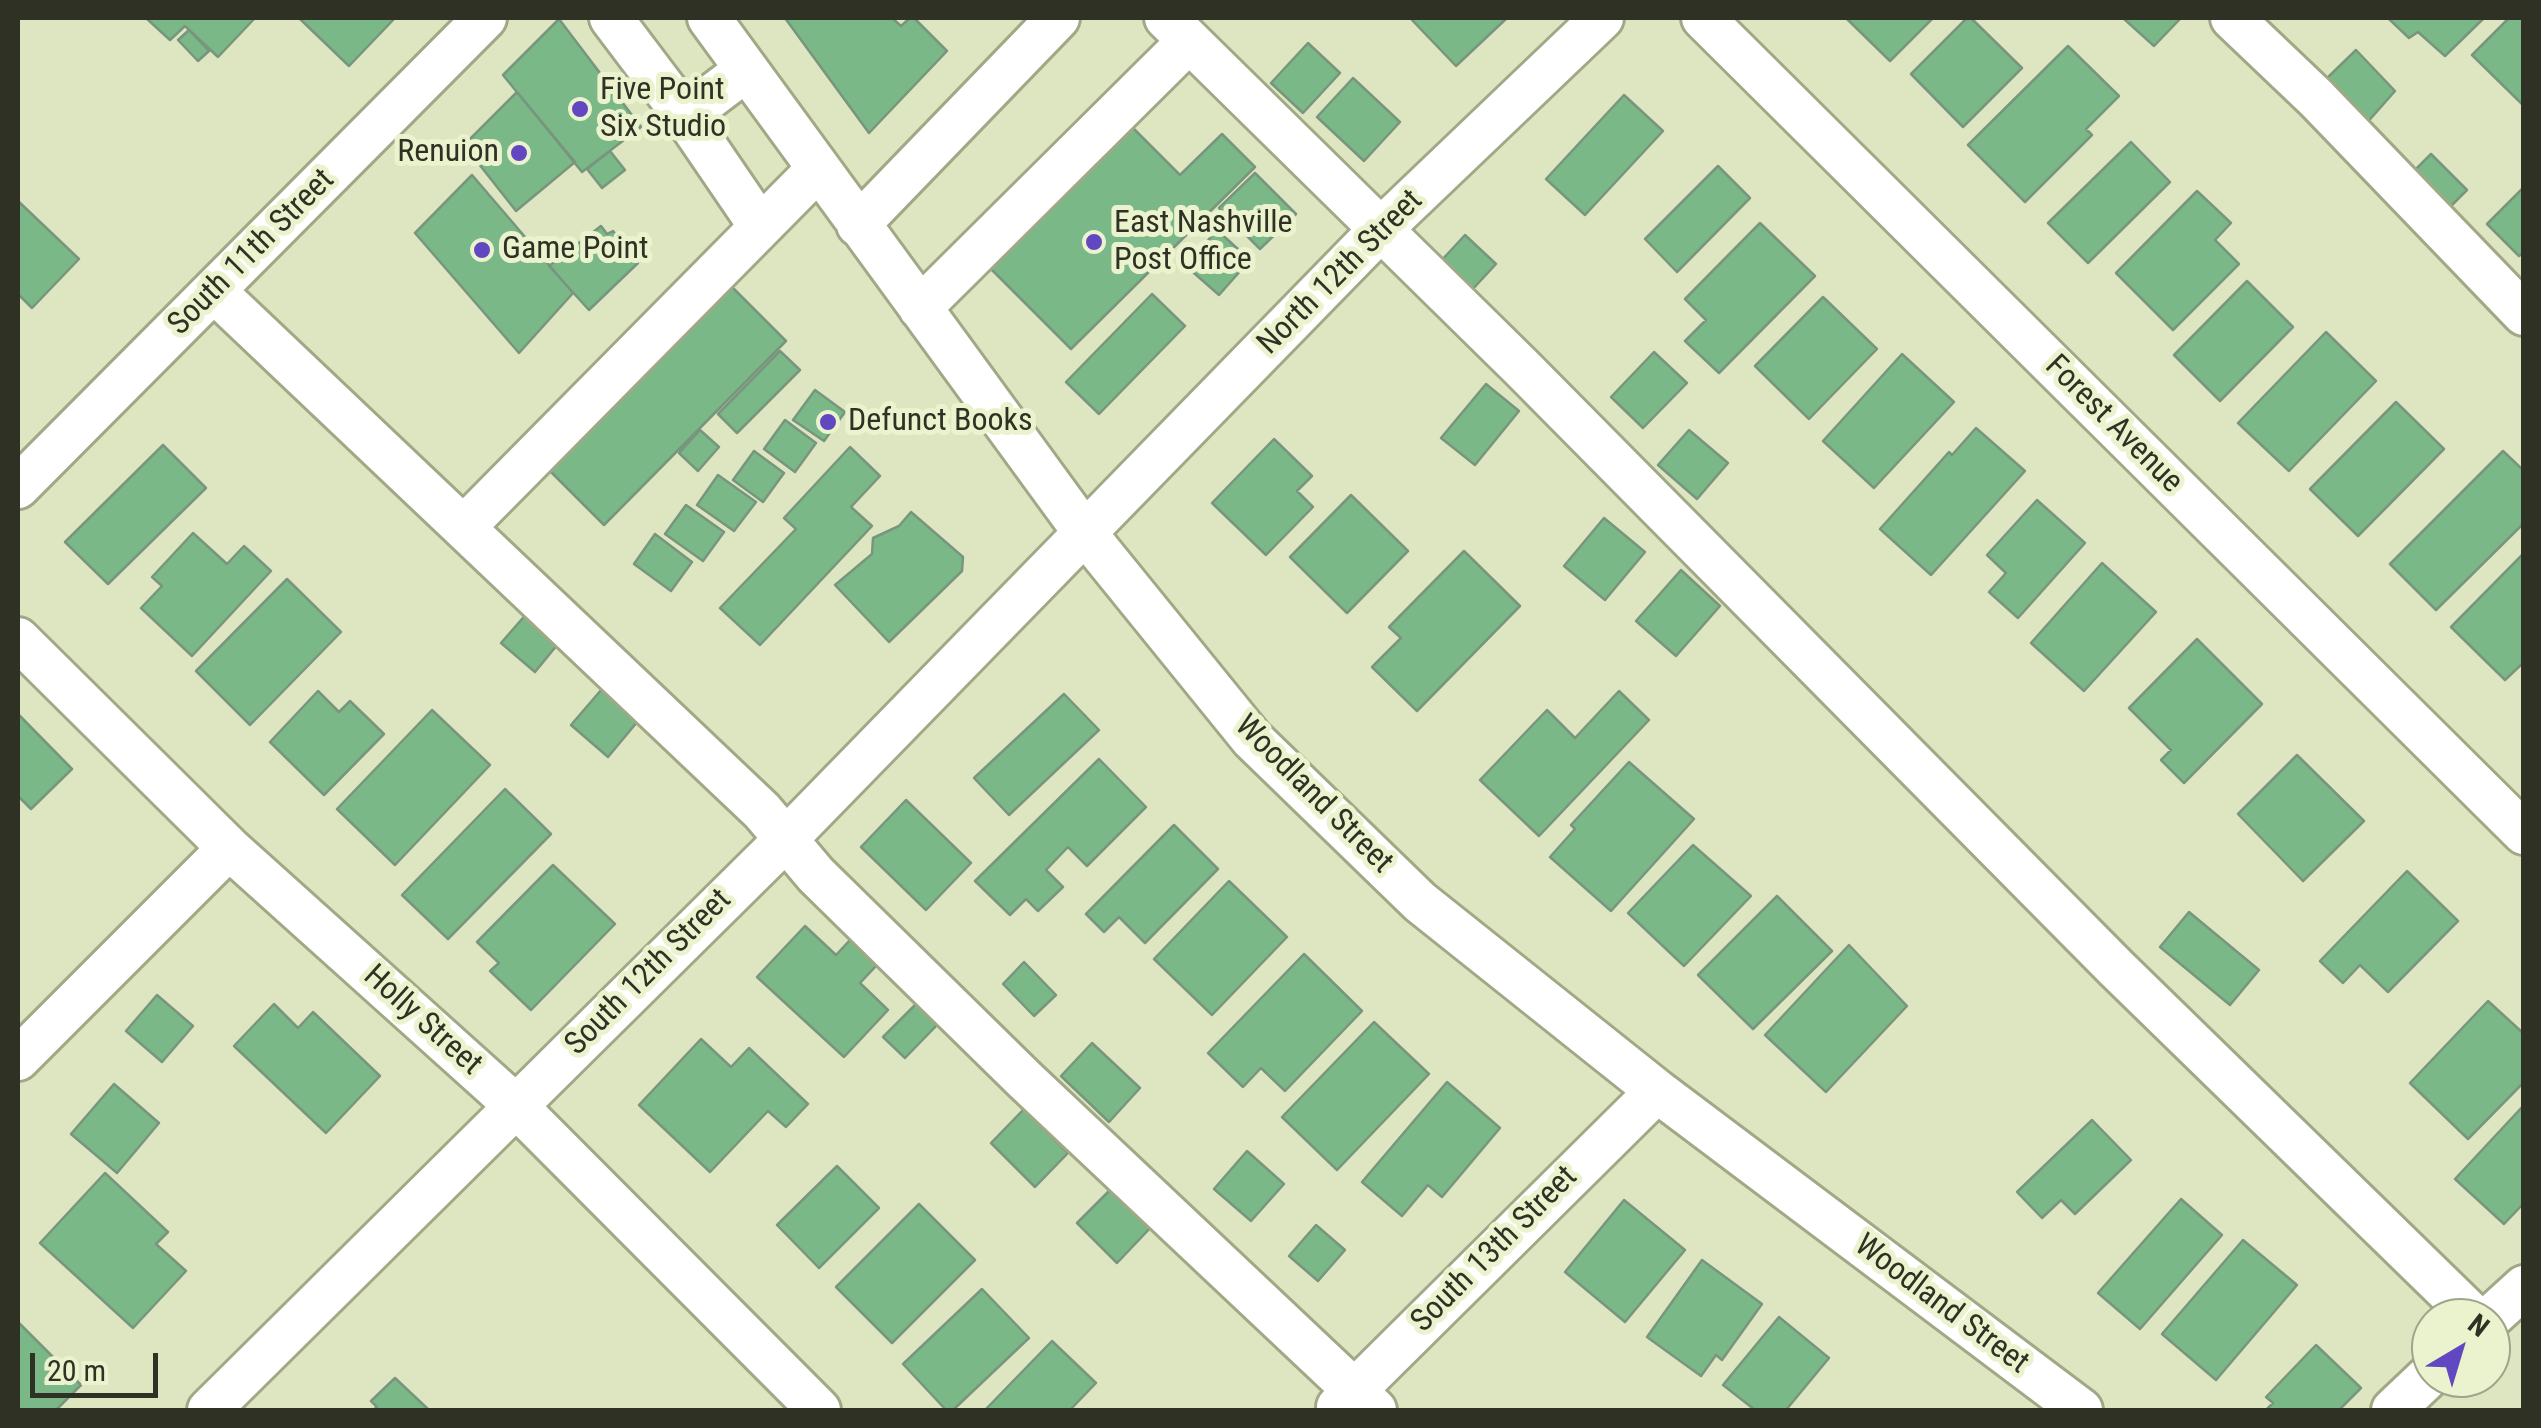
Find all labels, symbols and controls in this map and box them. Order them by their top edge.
place label: Five Point Six Studio [600,72,726,147]
marker: Five Point Six Studio [569,98,591,120]
place label: Renuion [397,134,499,172]
marker: Renuion [508,142,530,164]
street label: South 11th Street [161,162,343,344]
street label: North 12th Street [1251,183,1431,363]
place label: East Nashville Post Office [1114,205,1293,280]
place label: Game Point [502,231,649,269]
marker: East Nashville Post Office [1083,231,1105,253]
marker: Game Point [471,239,493,261]
street label: Forest Avenue [2036,348,2190,502]
place label: Defunct Books [848,403,1033,441]
marker: Defunct Books [817,411,839,433]
street label: Woodland Street [1226,708,1400,882]
street label: South 12th Street [558,882,740,1064]
street label: Holly Street [355,958,489,1084]
street label: South 13th Street [1404,1159,1586,1341]
street label: Woodland Street [1846,1227,2036,1383]
north arrow [2411,1298,2511,1398]
text: N [2462,1307,2495,1344]
scale bar [35,1333,162,1395]
text: 20 m [47,1353,106,1388]

